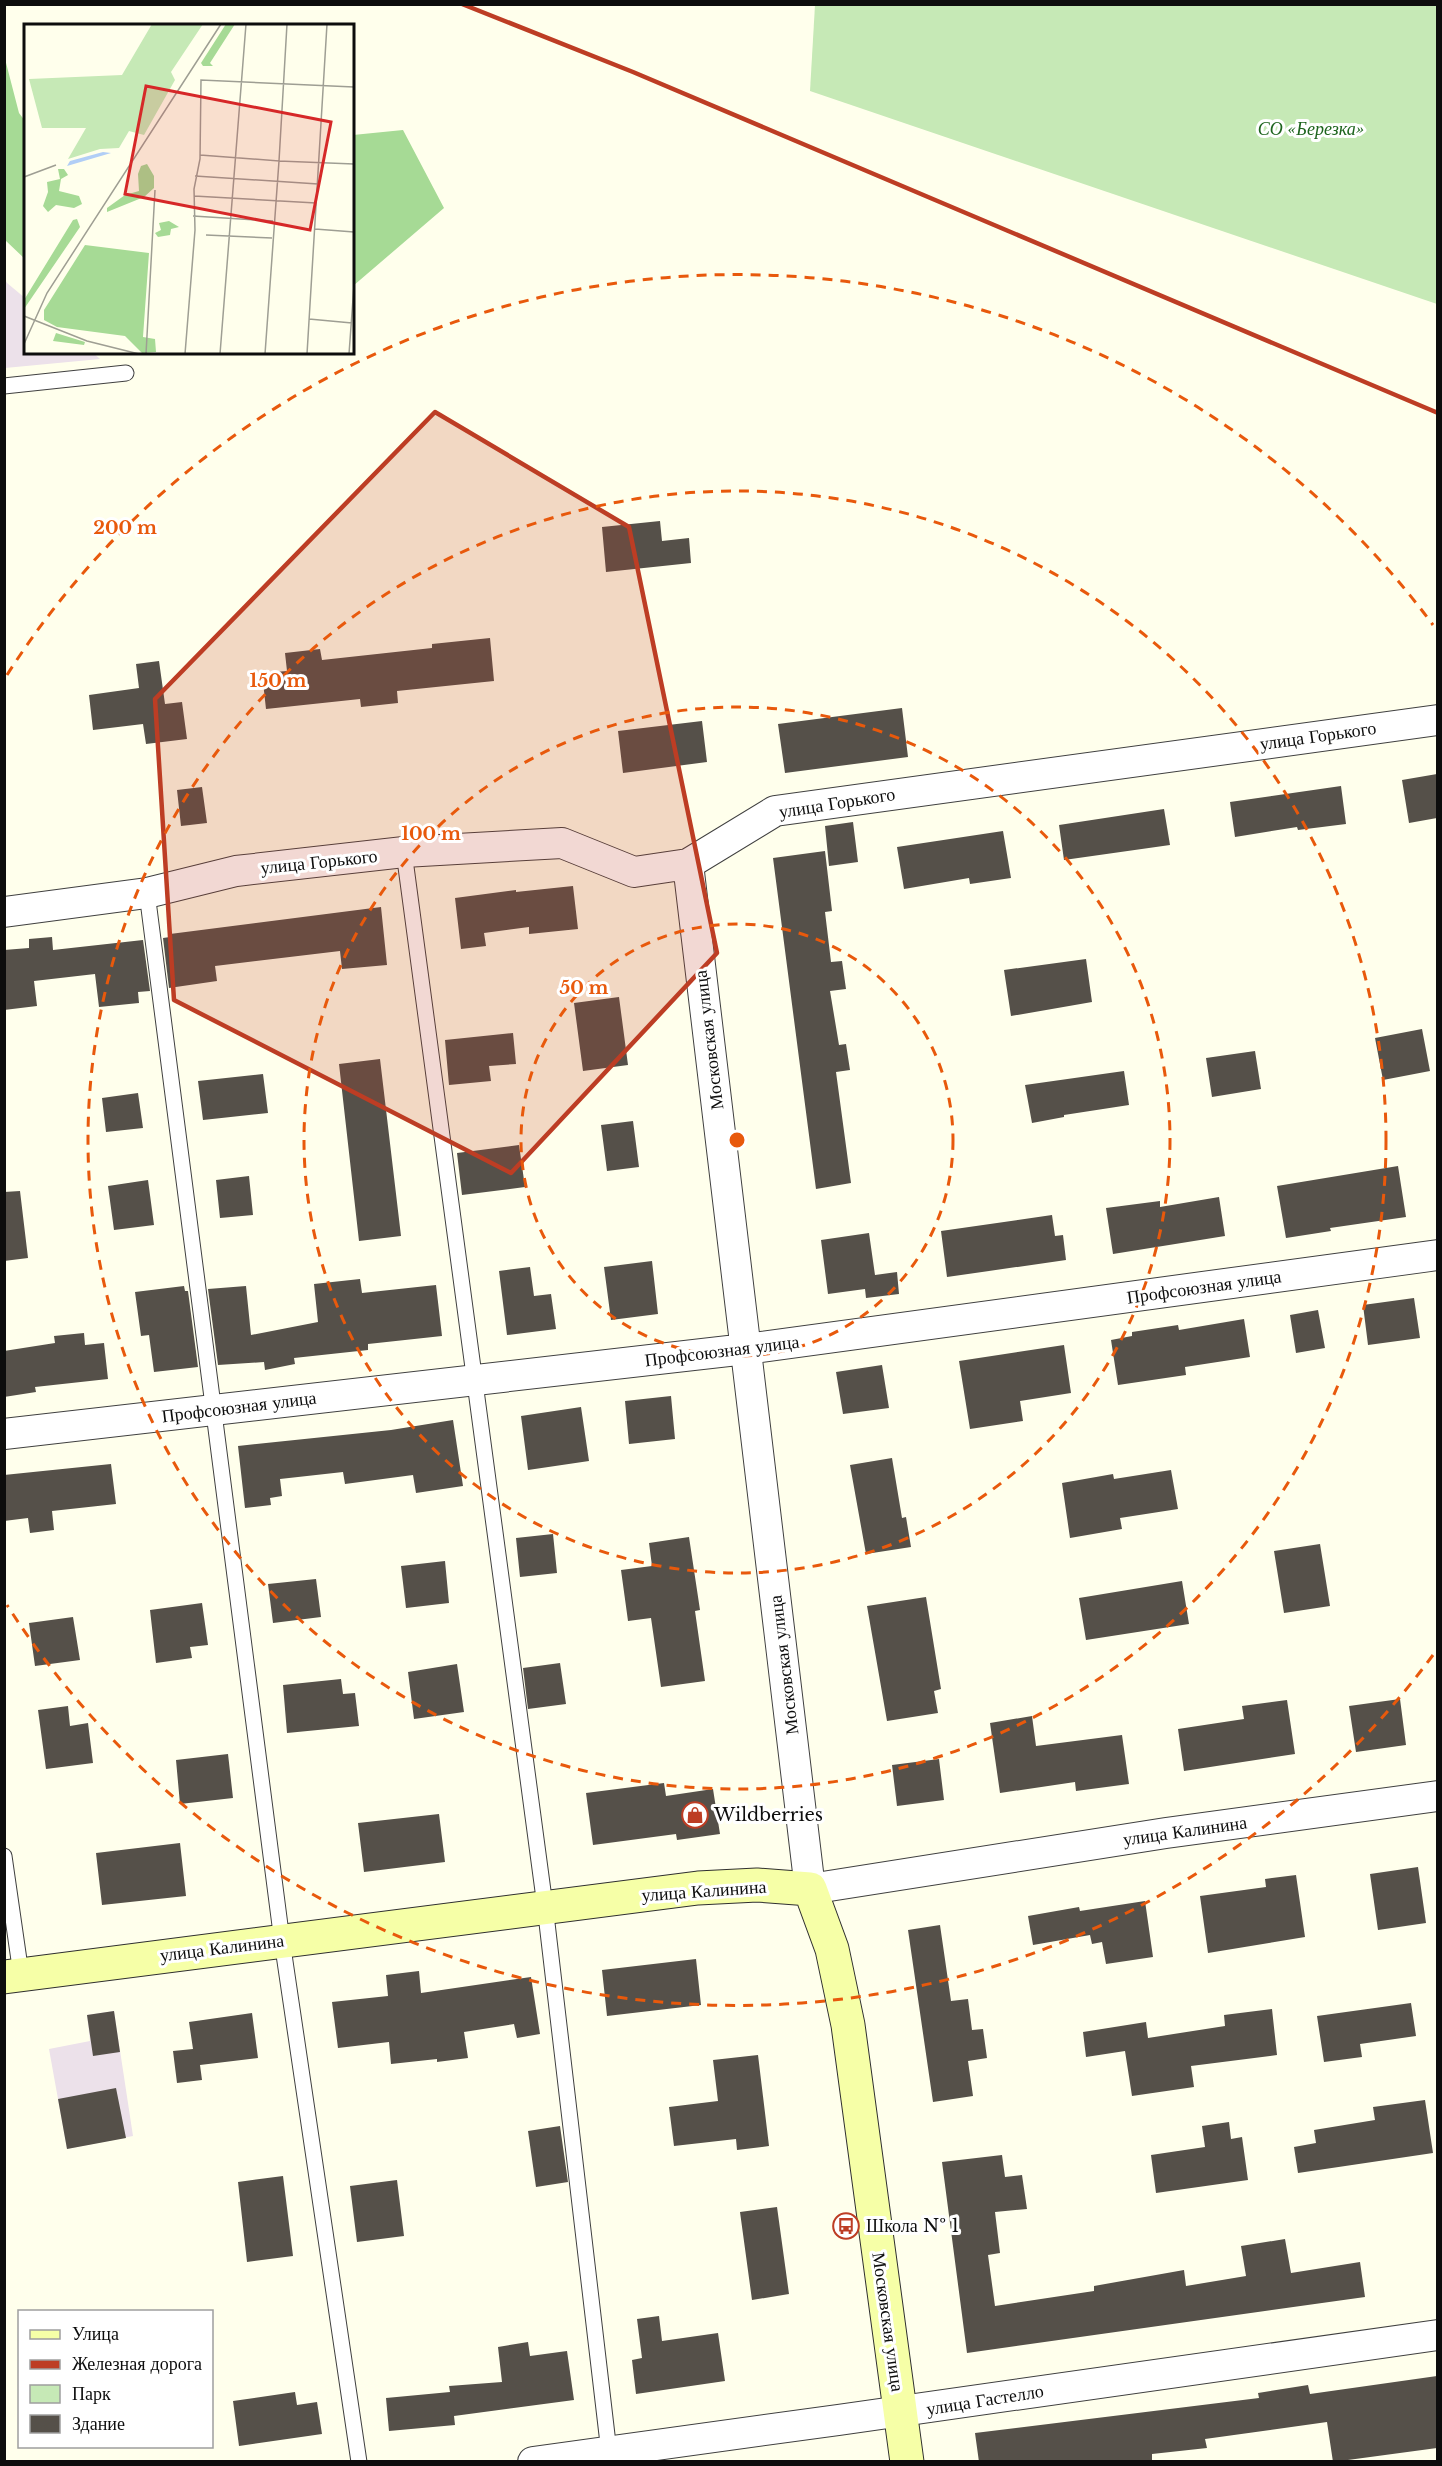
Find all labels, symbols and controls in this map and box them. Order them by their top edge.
inset map [24,24,354,354]
park label: СО «Березка» [1258,118,1364,140]
text: 200 m [93,517,157,539]
text: 150 m [250,670,307,692]
street label: улица Горького [1258,717,1378,755]
street label: улица Горького [777,783,897,823]
text: 100 m [401,823,461,845]
street label: улица Горького [259,845,379,879]
street label: Московская улица [690,969,728,1111]
text: 50 m [560,977,609,999]
centre of rings [727,1130,747,1150]
street label: Профсоюзная улица [1125,1265,1283,1309]
street label: Профсоюзная улица [643,1331,801,1371]
street label: Профсоюзная улица [160,1387,318,1427]
street label: Московская улица [765,1594,803,1736]
shop icon: Wildberries [680,1800,710,1830]
place label: Wildberries [713,1804,823,1826]
street label: улица Калинина [1122,1811,1248,1851]
street label: улица Калинина [641,1876,767,1906]
street label: улица Калинина [159,1929,285,1967]
bus stop icon: Школа № 1 [831,2211,861,2241]
place label: Школа № 1 [866,2215,959,2237]
street label: Московская улица [867,2251,909,2393]
legend [18,2310,213,2448]
text: Улица [72,2323,119,2345]
text: Железная дорога [72,2353,202,2375]
street label: улица Гастелло [925,2380,1045,2420]
text: Парк [72,2383,111,2405]
text: Здание [72,2413,125,2435]

